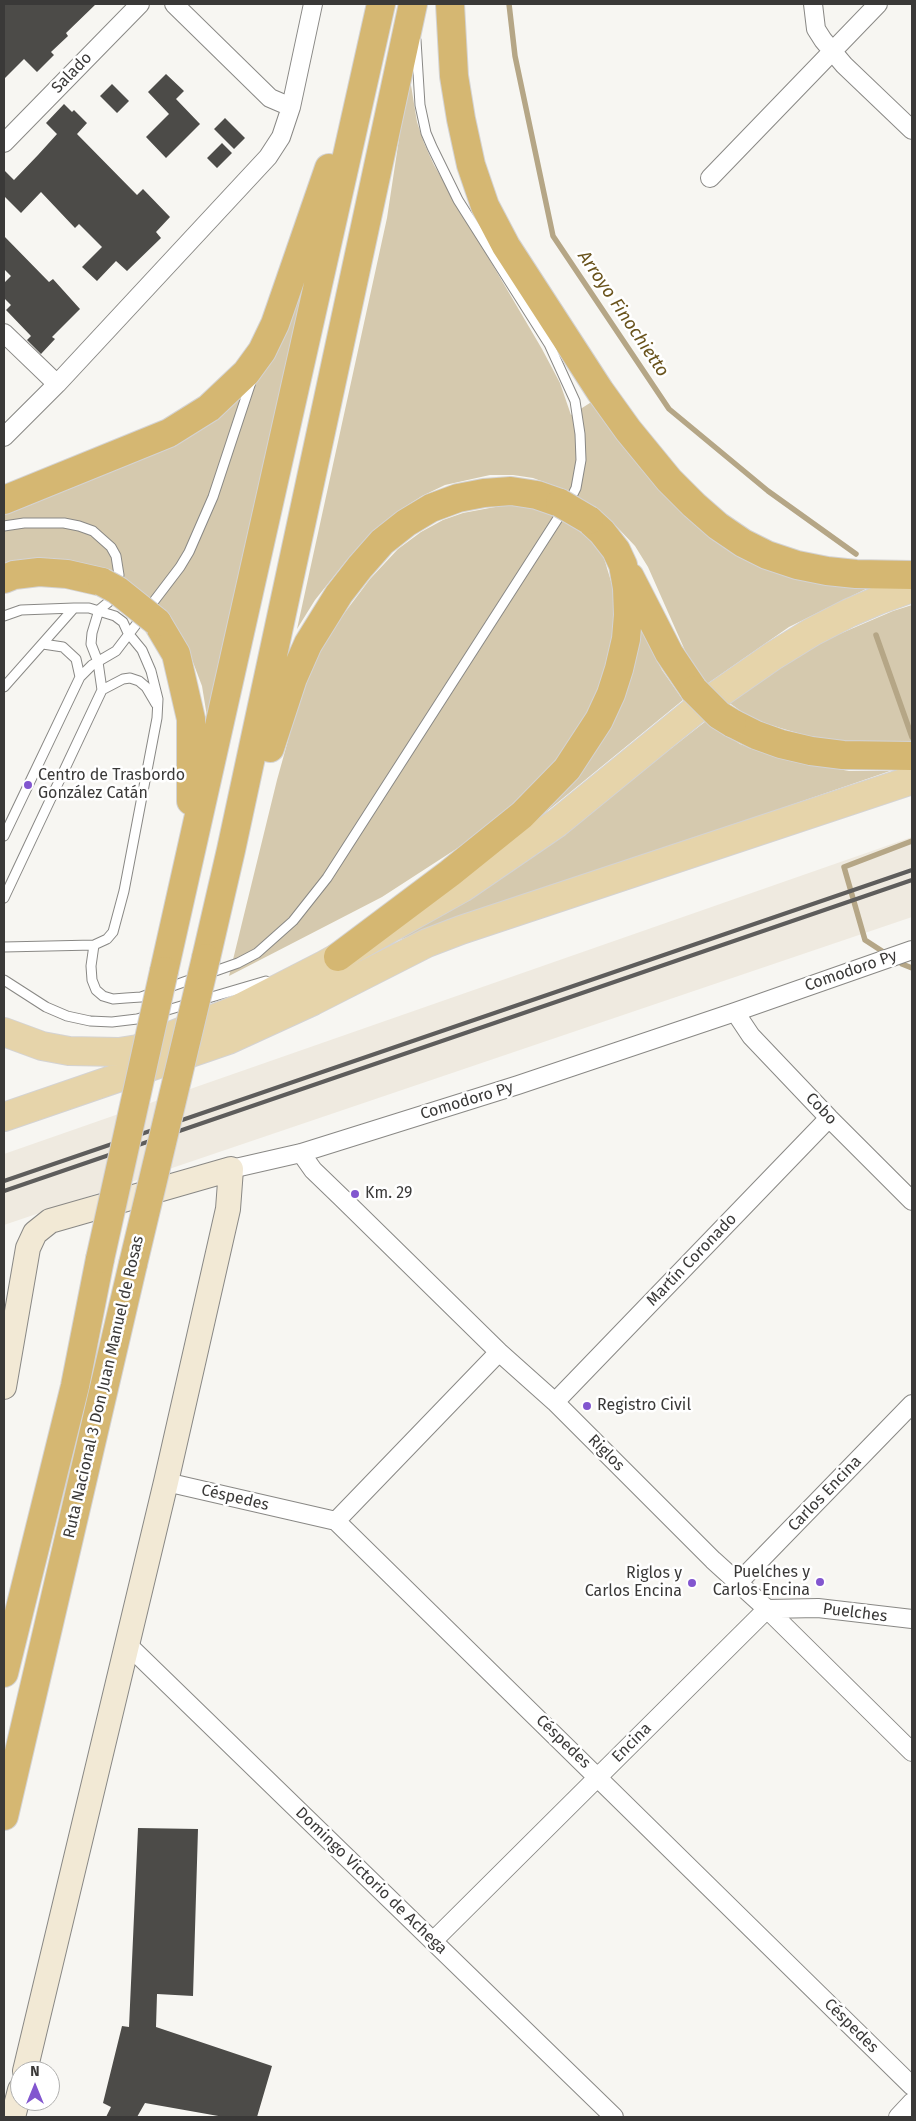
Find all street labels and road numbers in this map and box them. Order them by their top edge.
street label: Salado [48,49,96,97]
street label: Comodoro Py [802,946,900,996]
street label: Comodoro Py [418,1078,516,1124]
street label: Cobo [801,1089,841,1129]
street label: Martín Coronado [643,1210,741,1310]
street label: Ruta Nacional 3 Don Juan Manuel de Rosas [60,1234,148,1540]
street label: Riglos [584,1431,628,1475]
street label: Carlos Encina [784,1452,866,1536]
street label: Céspedes [199,1481,271,1515]
street label: Puelches [822,1600,888,1626]
street label: Céspedes [532,1711,594,1773]
street label: Encina [608,1719,656,1767]
street label: Domingo Victorio de Achega [291,1803,451,1959]
street label: Céspedes [820,1995,882,2057]

